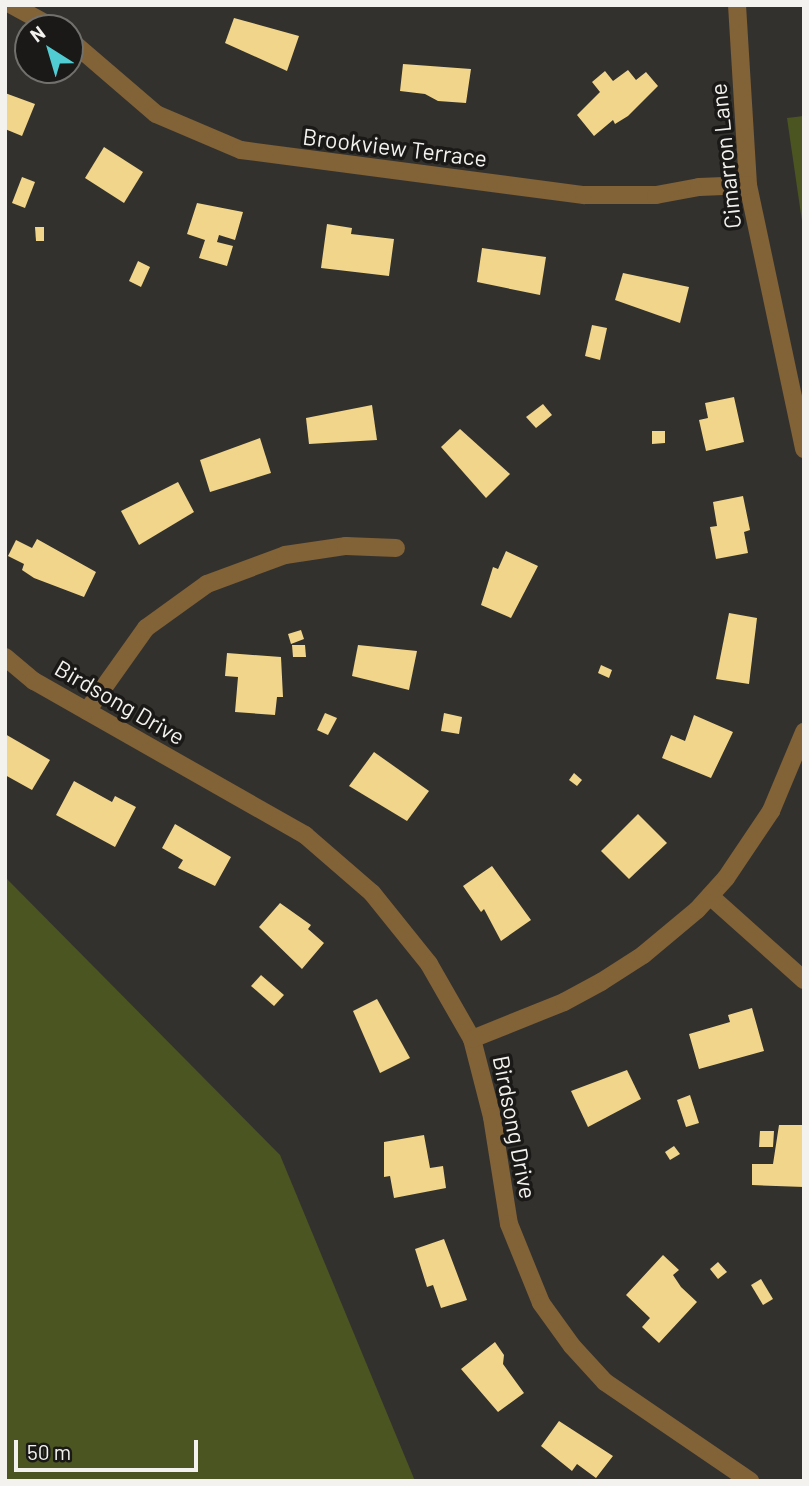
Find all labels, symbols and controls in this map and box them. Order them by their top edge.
north arrow [14,14,84,84]
text: N [25,20,49,46]
street label: Cimarron Lane [704,82,746,230]
street label: Brookview Terrace [301,122,489,172]
street label: Birdsong Drive [50,654,190,750]
street label: Birdsong Drive [488,1053,542,1201]
scale bar [18,1426,201,1470]
text: 50 m [27,1439,71,1464]

